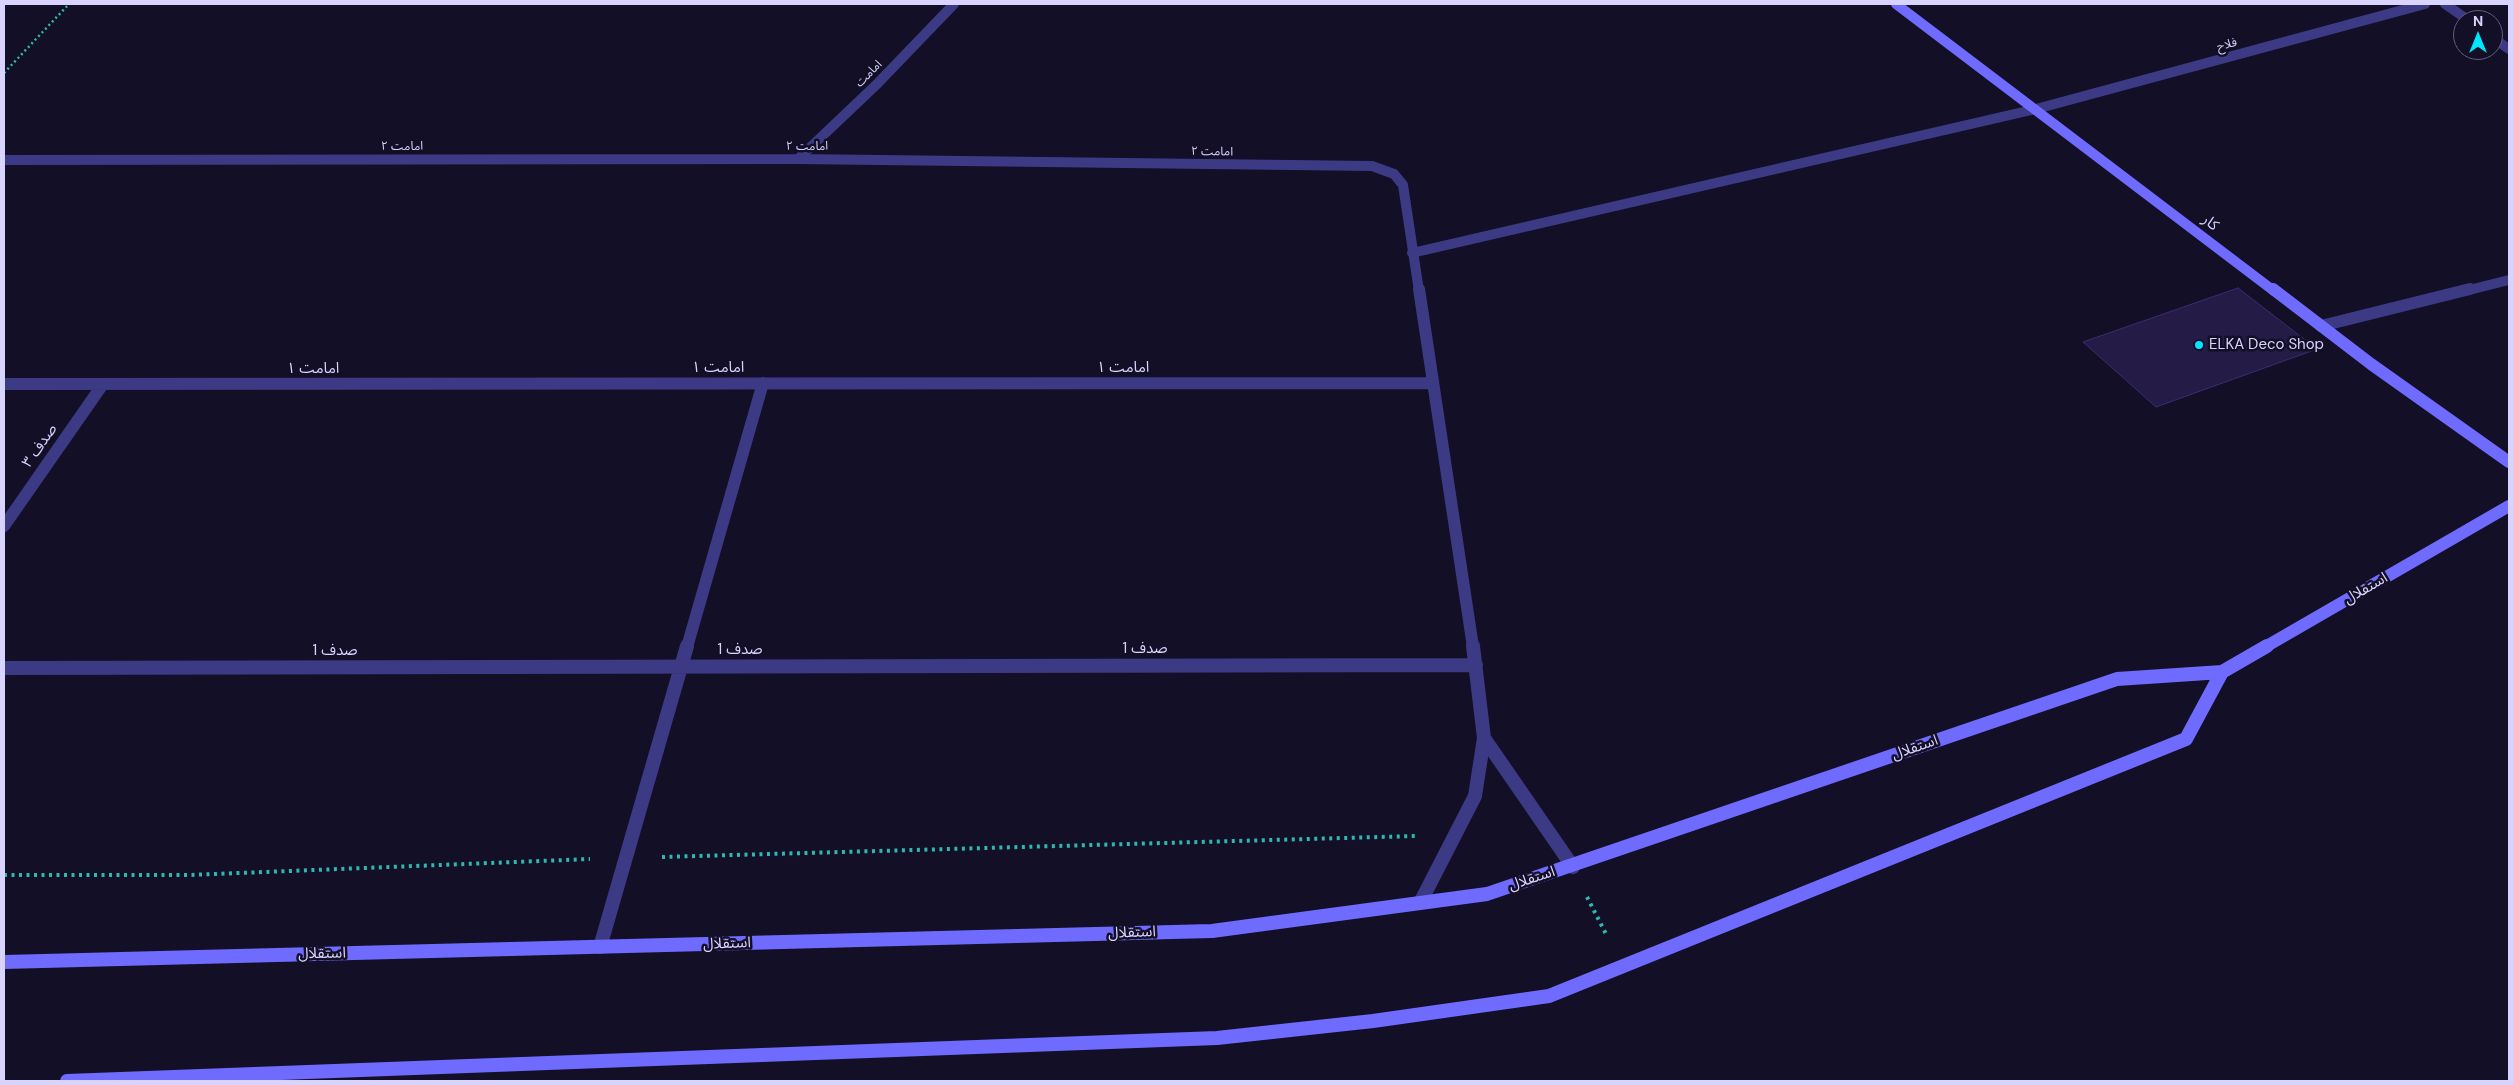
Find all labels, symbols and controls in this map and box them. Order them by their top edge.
north arrow [2453,10,2503,60]
text: N [2473,12,2483,30]
street label: فلاح [2215,35,2239,55]
street label: امامت [853,58,885,90]
street label: امامت ۲ [381,140,423,154]
street label: امامت ۲ [786,140,828,154]
street label: امامت ۲ [1191,144,1233,160]
street label: کار [2198,211,2222,235]
place label: ELKA Deco Shop [2209,336,2324,354]
marker: ELKA Deco Shop [2193,339,2205,351]
street label: امامت ۱ [692,359,744,377]
street label: امامت ۱ [1097,359,1149,377]
street label: امامت ۱ [287,360,339,378]
street label: صدف ۳ [19,421,61,471]
street label: استقلال [2341,569,2391,609]
street label: صدف 1 [1123,640,1167,658]
street label: صدف 1 [718,641,762,659]
street label: صدف 1 [313,642,357,660]
street label: استقلال [1889,732,1941,764]
street label: استقلال [1507,863,1557,895]
street label: استقلال [1108,923,1156,943]
street label: استقلال [703,934,751,954]
street label: استقلال [298,945,346,963]

